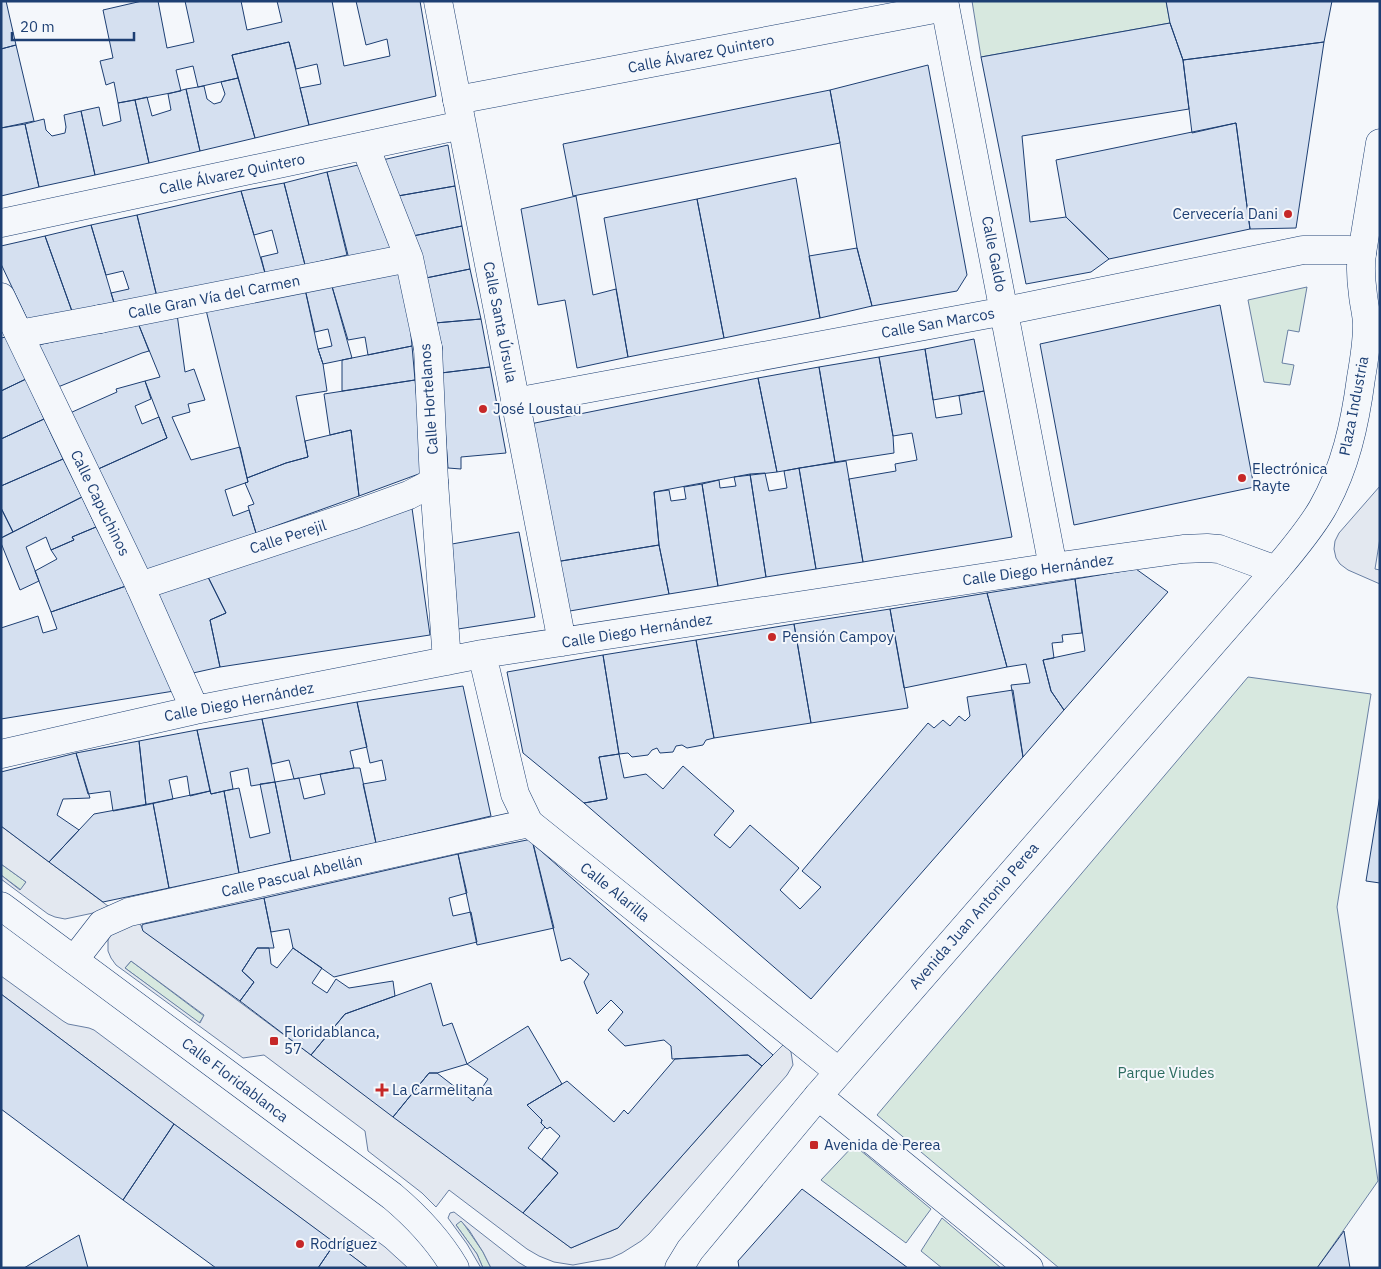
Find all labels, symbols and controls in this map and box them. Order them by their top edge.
scale bar [12,10,135,42]
text: 20 m [20,17,55,36]
street label: Calle Álvarez Quintero [626,30,776,77]
street label: Calle Álvarez Quintero [157,149,307,198]
place label: Cervecería Dani [1172,204,1278,223]
marker: Cervecería Dani [1282,208,1294,220]
street label: Calle Galdo [978,214,1011,293]
street label: Calle Santa Úrsula [479,260,522,384]
street label: Calle Gran Vía del Carmen [126,271,302,323]
street label: Calle San Marcos [880,303,996,342]
street label: Calle Hortelanos [415,343,442,455]
street label: Plaza Industria [1335,354,1372,457]
place label: José Loustau [493,399,581,418]
marker: José Loustau [477,403,489,415]
street label: Calle Capuchinos [67,447,134,559]
place label: Electrónica Rayte [1252,459,1328,495]
marker: Electrónica Rayte [1236,472,1248,484]
street label: Calle Perejil [247,515,329,558]
street label: Calle Diego Hernández [961,550,1115,590]
street label: Calle Diego Hernández [560,609,714,652]
place label: Pensión Campoy [782,627,895,646]
marker: Pensión Campoy [766,631,778,643]
street label: Calle Diego Hernández [162,678,315,725]
street label: Avenida Juan Antonio Perea [905,838,1043,993]
street label: Calle Pascual Abellán [219,850,364,901]
street label: Calle Alarilla [577,858,654,926]
place label: Floridablanca, 57 [284,1022,380,1058]
street label: Calle Floridablanca [178,1033,292,1126]
marker: Floridablanca, 57 [268,1035,280,1047]
park label: Parque Viudes [1117,1063,1215,1082]
place label: La Carmelitana [392,1080,493,1099]
marker: La Carmelitana [376,1084,388,1096]
place label: Avenida de Perea [824,1135,941,1154]
marker: Avenida de Perea [808,1139,820,1151]
place label: Rodríguez [310,1234,377,1253]
marker: Rodríguez [294,1238,306,1250]

